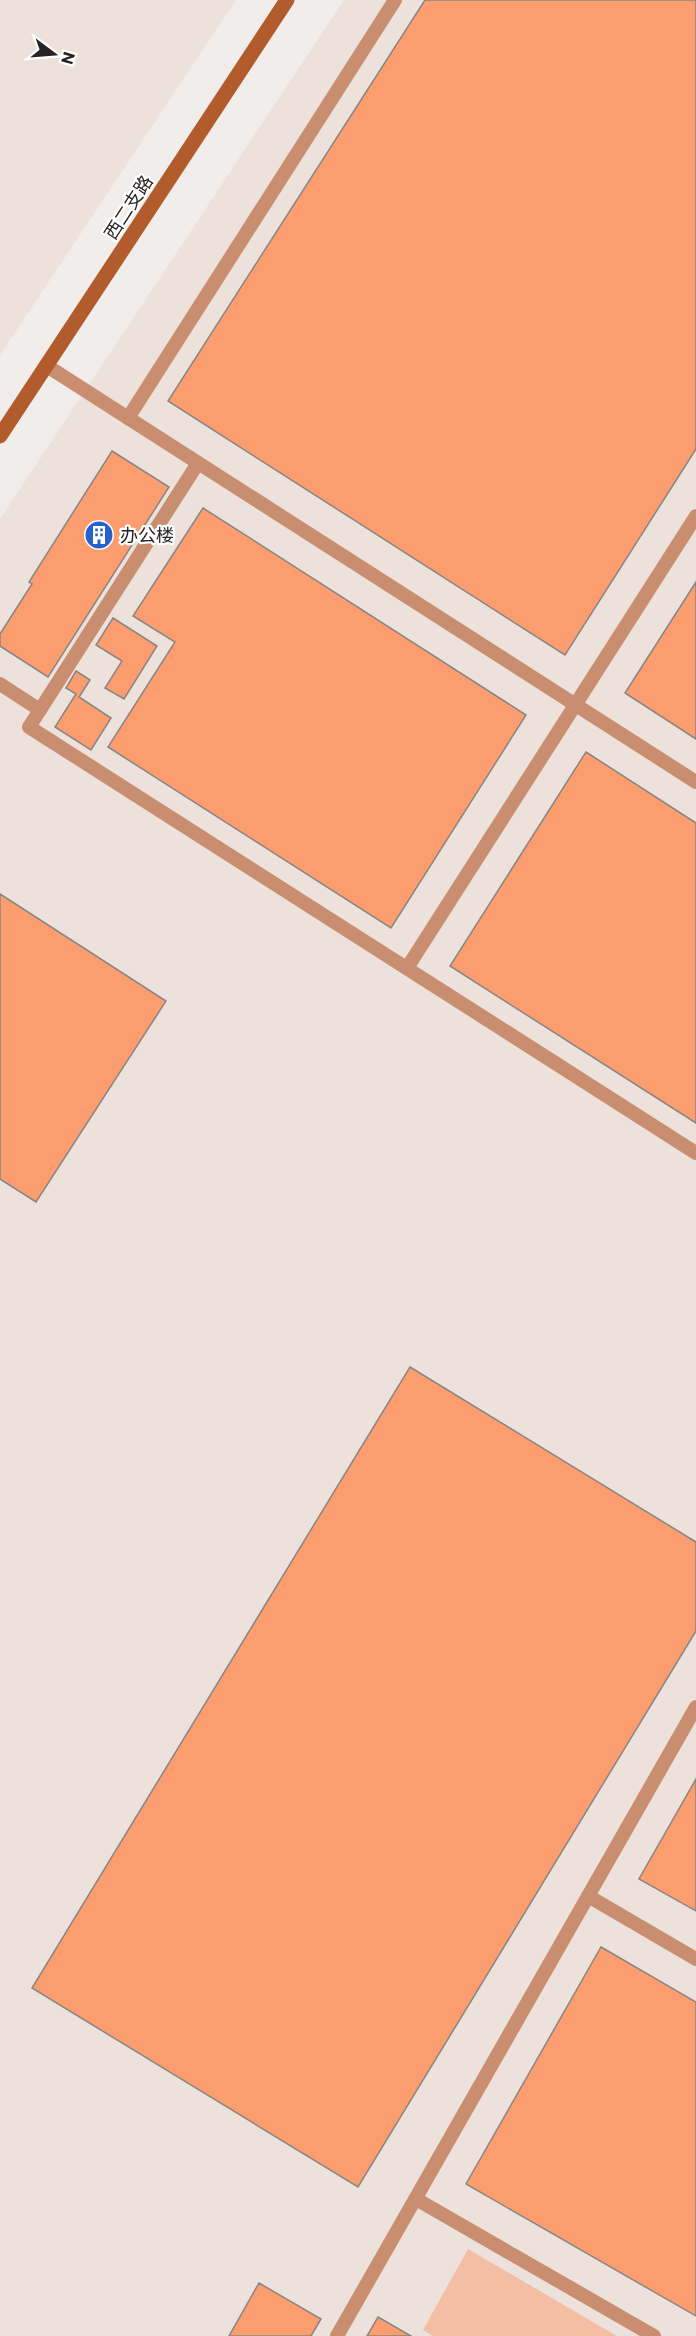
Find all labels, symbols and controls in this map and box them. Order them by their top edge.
north arrow [24,24,84,84]
text: N [58,50,80,67]
street label: 西二支路 [99,171,157,243]
building icon: 办公楼 [83,519,115,551]
place label: 办公楼 [120,524,174,546]

